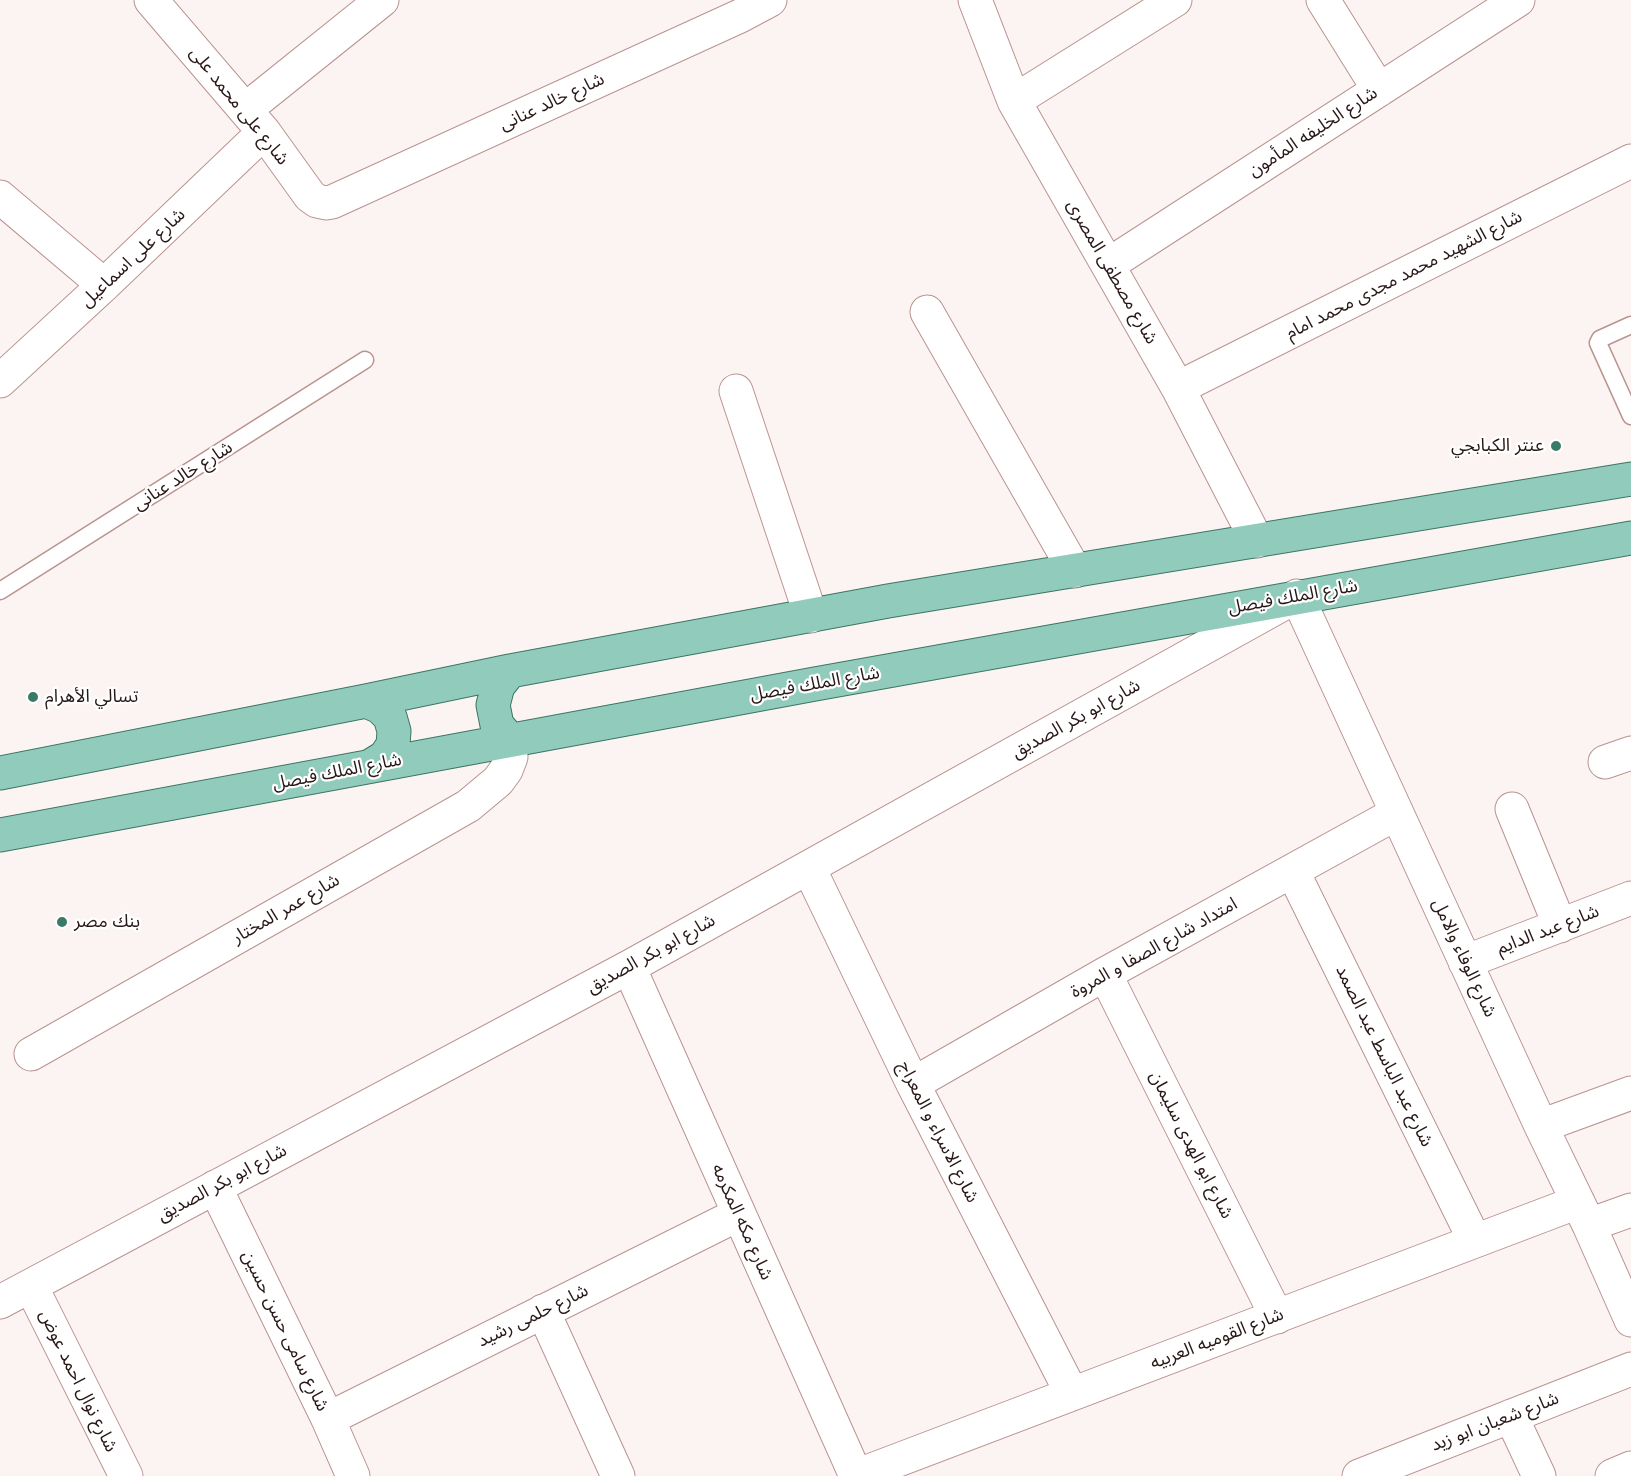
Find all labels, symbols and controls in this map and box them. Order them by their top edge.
street label: شارع على محمد على [185,43,293,169]
street label: شارع خالد عنانى [496,68,608,136]
street label: شارع الخليفه المأمون [1244,82,1382,182]
street label: شارع مصطفى المصرى [1062,196,1162,348]
street label: شارع على اسماعيل [76,204,190,312]
street label: شارع الشهيد محمد مجدى محمد امام [1282,206,1526,344]
place label: عنتر الكبابجي [1451,435,1544,457]
street label: شارع خالد عنانى [129,437,237,515]
marker: عنتر الكبابجي [1549,439,1563,453]
street label: شارع الملك فيصل [1227,575,1359,619]
street label: شارع الملك فيصل [749,662,881,706]
street label: شارع ابو بكر الصديق [1008,675,1144,763]
place label: تسالي الأهرام [45,686,138,708]
marker: تسالي الأهرام [26,690,40,704]
street label: شارع الملك فيصل [271,749,403,795]
street label: شارع عمر المختار [228,869,344,949]
street label: امتداد شارع الصفا و المروة [1067,893,1241,1003]
street label: شارع الوفاء والامل [1427,895,1501,1021]
street label: شارع عبد الدايم [1494,901,1602,959]
street label: شارع ابو بكر الصديق [583,910,719,998]
place label: بنك مصر [74,911,140,933]
marker: بنك مصر [55,915,69,929]
street label: شارع عبد الباسط عبد الصمد [1331,962,1437,1150]
street label: شارع الاسراء و المعراج [893,1058,983,1206]
street label: شارع ابو الهدى سليمان [1144,1068,1238,1222]
street label: شارع ابو بكر الصديق [153,1140,291,1226]
street label: شارع مكه المكرمه [707,1160,777,1284]
street label: شارع سامى حسن حسين [237,1247,333,1415]
street label: شارع حلمى رشيد [474,1280,592,1352]
street label: شارع القوميه العربيه [1147,1304,1287,1374]
street label: شارع نوال احمد عوض [34,1306,122,1456]
street label: شارع شعبان ابو زيد [1428,1388,1562,1456]

